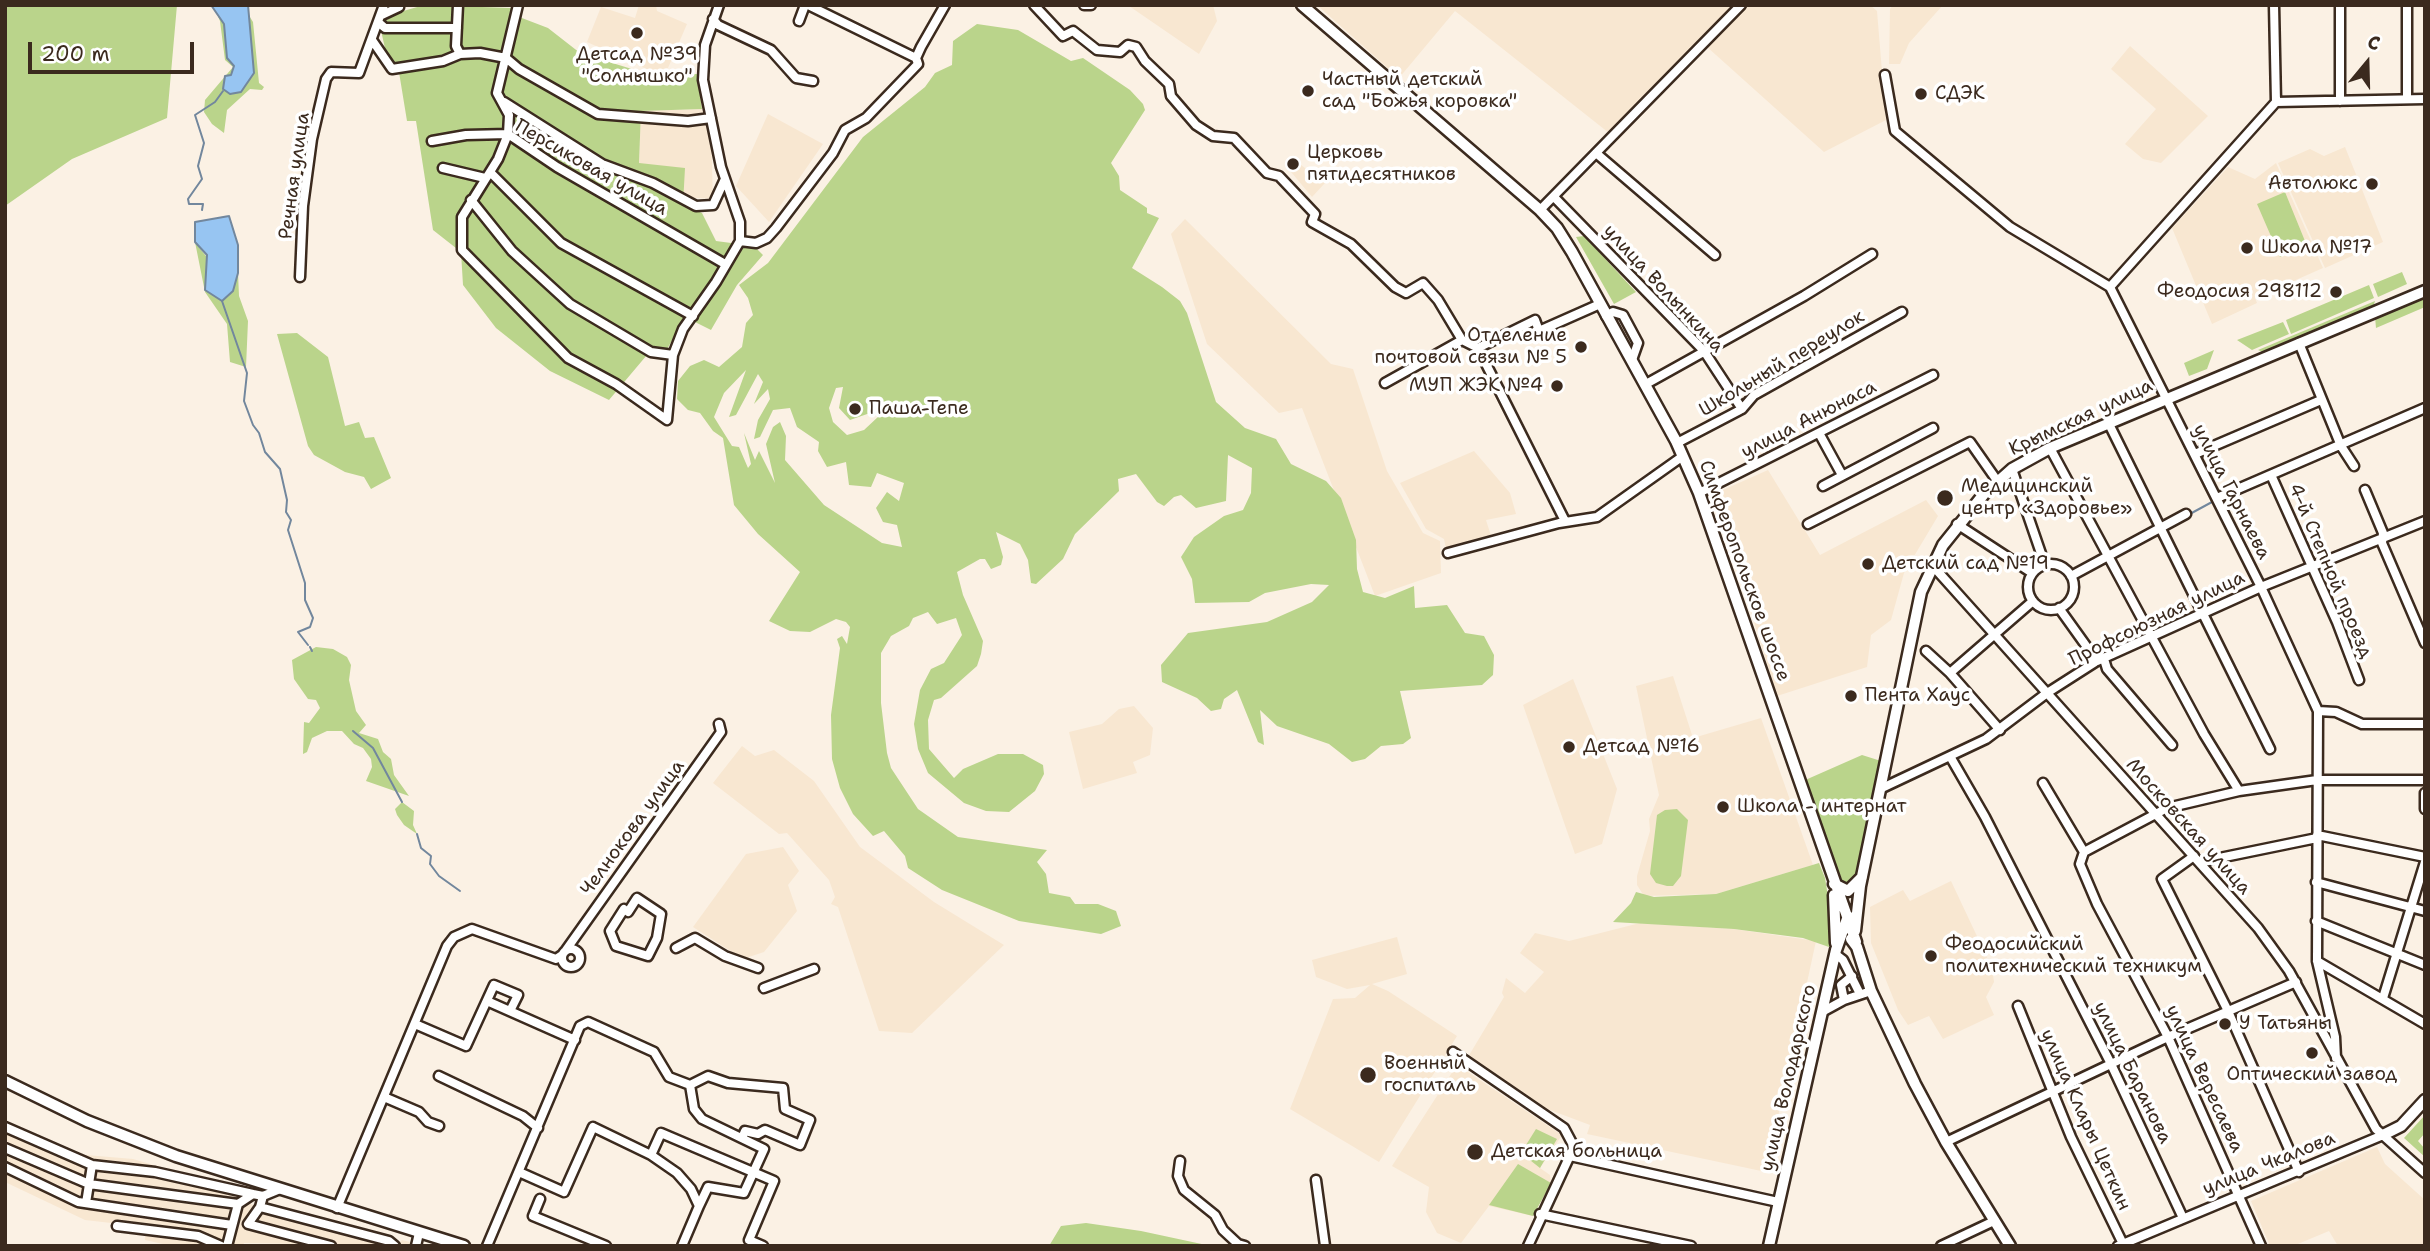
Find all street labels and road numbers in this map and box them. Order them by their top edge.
street label: Речная улица [275,111,315,241]
street label: Персиковая улица [510,115,672,221]
street label: улица Волынкина [1598,220,1728,358]
street label: Школьный переулок [1695,306,1869,422]
street label: Крымская улица [2006,375,2156,461]
street label: улица Анюнаса [1738,376,1880,464]
street label: улица Гарнаева [2187,420,2275,564]
street label: Симферопольское шоссе [1693,457,1795,685]
street label: 4-й Степной проезд [2283,480,2377,662]
street label: Профсоюзная улица [2065,567,2249,671]
street label: Московская улица [2121,754,2255,900]
street label: Челнокова улица [576,756,690,900]
street label: улица Володарского [1756,982,1822,1174]
street label: улица Баранова [2088,998,2176,1148]
street label: улица Вересаева [2160,1002,2248,1156]
street label: улица Клары Цеткин [2035,1026,2135,1214]
street label: улица Чкалова [2199,1127,2339,1201]

